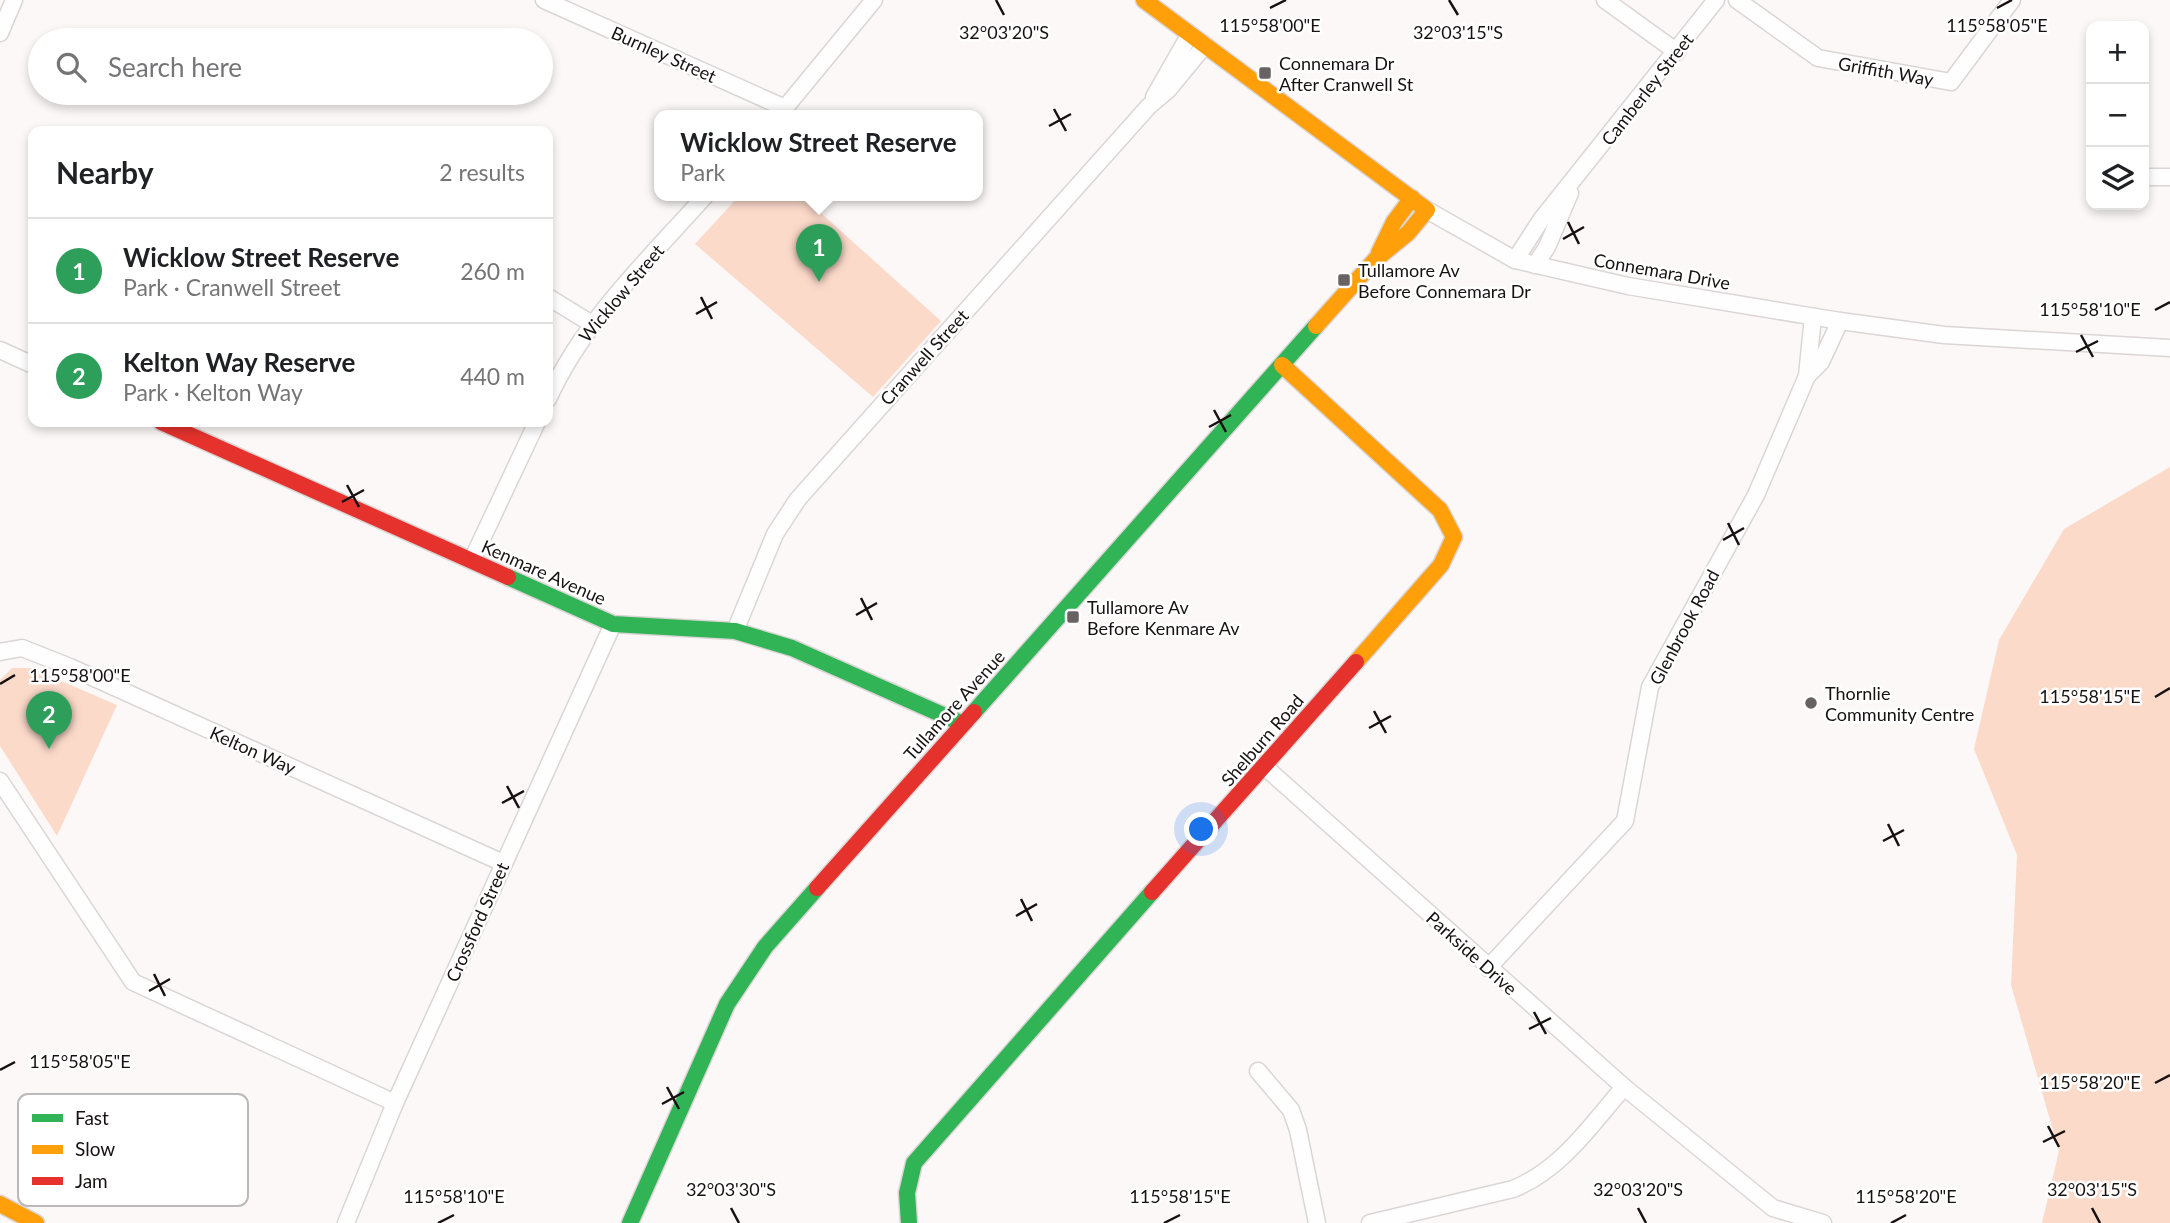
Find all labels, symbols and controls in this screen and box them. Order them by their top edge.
text: 115°58'00"E [1219,14,1321,36]
text: 115°58'05"E [1946,14,2048,36]
street label: Burnley Street [608,21,720,87]
text: 32°03'20"S [959,21,1049,43]
text: 32°03'15"S [1413,21,1503,43]
map controls [2086,21,2149,210]
button: + [2086,21,2149,84]
search box [28,28,553,105]
street label: Camberley Street [1596,28,1698,149]
icon: search [52,48,90,86]
text: Search here [108,51,242,83]
place label: Connemara Dr After Cranwell St [1279,52,1414,95]
street label: Griffith Way [1837,52,1936,90]
marker: Connemara Dr After Cranwell St [1257,65,1273,81]
button: − [2086,84,2149,147]
popup [654,110,983,201]
text: Wicklow Street Reserve [680,126,957,158]
button: layers [2086,147,2149,210]
text: Nearby [56,154,154,190]
text: 2 results [439,158,525,186]
text: Park [680,158,725,186]
pin: 1 [796,224,842,282]
street label: Wicklow Street [574,239,669,346]
text: Wicklow Street Reserve [123,241,399,273]
street label: Connemara Drive [1592,248,1732,294]
text: 1 [72,257,86,285]
text: 260 m [460,257,525,285]
place label: Tullamore Av Before Connemara Dr [1358,259,1531,302]
marker: Tullamore Av Before Connemara Dr [1336,272,1352,288]
text: Park · Cranwell Street [123,273,341,301]
text: 115°58'10"E [2039,298,2141,320]
street label: Cranwell Street [875,304,973,409]
text: Kelton Way Reserve [123,346,355,378]
text: 2 [72,362,86,390]
text: 440 m [460,362,525,390]
text: Park · Kelton Way [123,378,303,406]
street label: Kenmare Avenue [478,535,610,609]
street label: Glenbrook Road [1644,566,1724,688]
place label: Tullamore Av Before Kenmare Av [1087,596,1240,639]
marker: Tullamore Av Before Kenmare Av [1065,609,1081,625]
street label: Tullamore Avenue [899,645,1009,765]
text: 115°58'00"E [29,664,131,686]
place label: Thornlie Community Centre [1825,682,1974,725]
text: 115°58'15"E [2039,685,2141,707]
street label: Shelburn Road [1216,690,1308,790]
pin: 2 [26,691,72,749]
marker: Thornlie Community Centre [1803,695,1819,711]
street label: Kelton Way [207,721,300,779]
your location [1184,812,1218,846]
street label: Crossford Street [441,858,513,985]
street label: Parkside Drive [1422,907,1522,999]
text: 115°58'05"E [29,1050,131,1072]
text: 115°58'20"E [2039,1071,2141,1093]
legend [18,1094,248,1206]
text: Fast [75,1106,109,1129]
text: Slow [75,1137,115,1160]
text: Jam [75,1169,108,1192]
text: 32°03'30"S [686,1178,776,1200]
text: 32°03'20"S [1593,1178,1683,1200]
text: 32°03'15"S [2047,1178,2137,1200]
text: 115°58'10"E [403,1185,505,1207]
text: 115°58'15"E [1129,1185,1231,1207]
text: 115°58'20"E [1855,1185,1957,1207]

